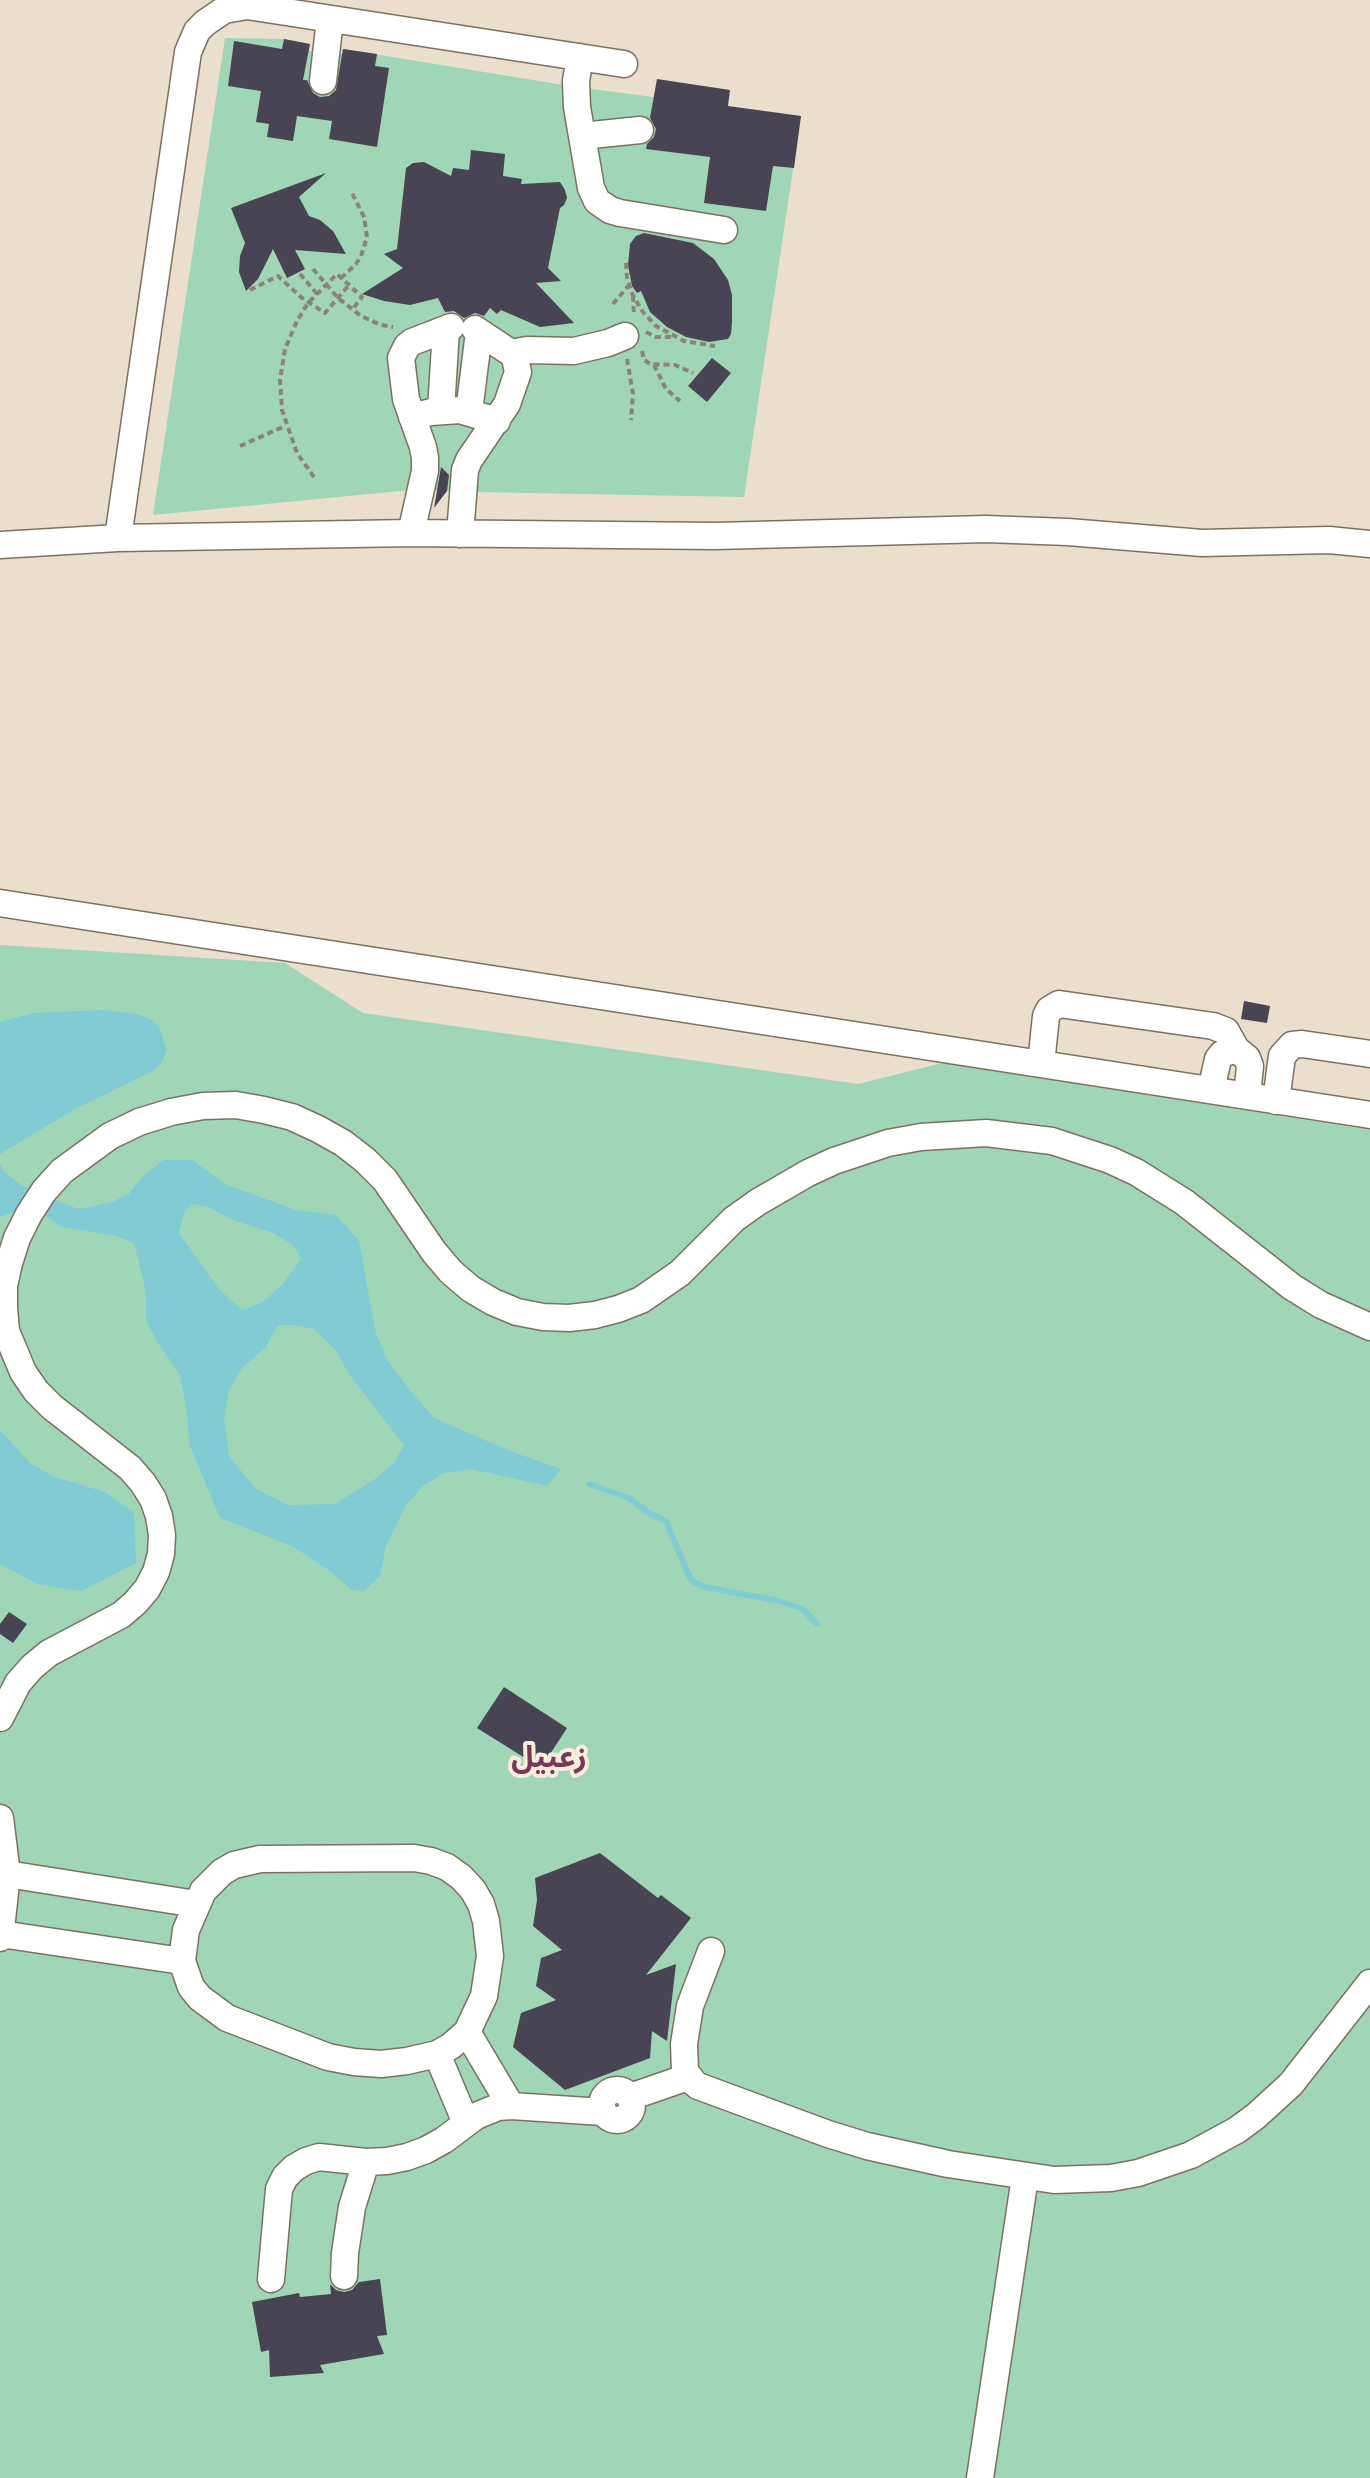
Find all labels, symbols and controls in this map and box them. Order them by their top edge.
district label: زعبيل [511,1741,587,1777]

